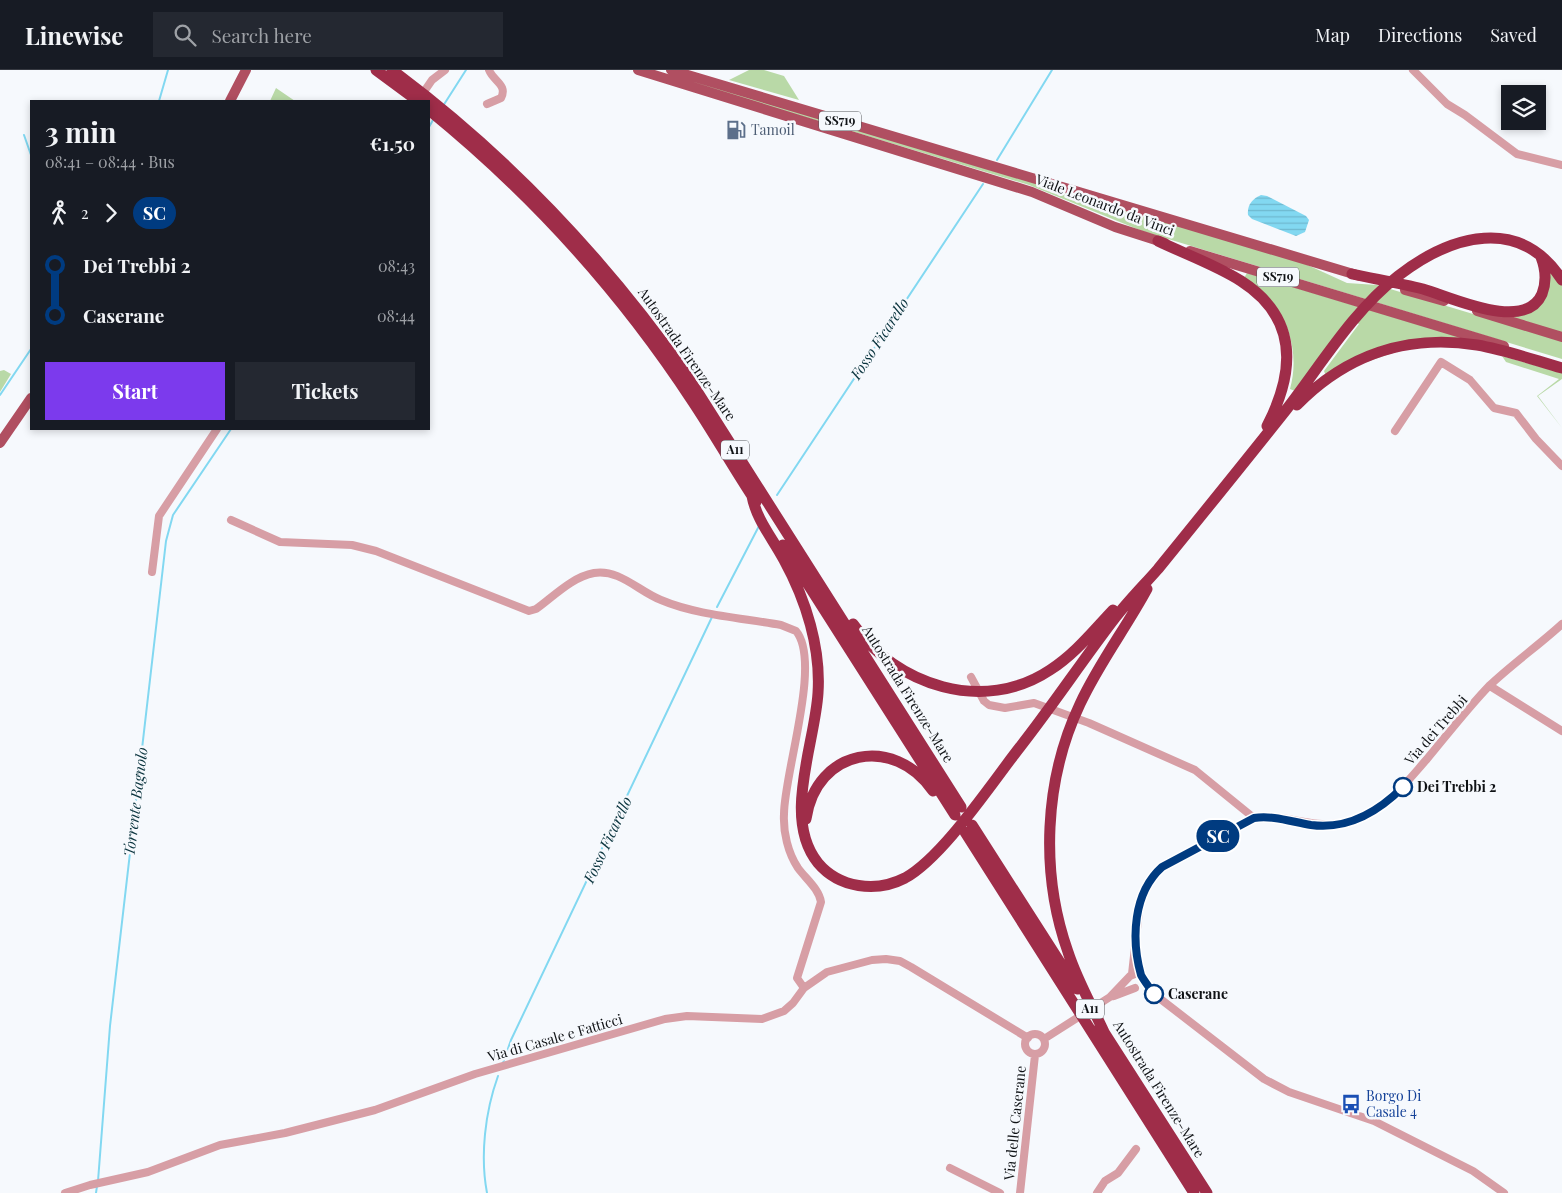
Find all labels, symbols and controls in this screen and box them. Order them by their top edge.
search box [153,12,503,57]
text: Linewise [25,19,123,51]
icon: search [171,21,199,49]
text: Search here [211,22,312,48]
text: Map [1315,23,1350,47]
text: Directions [1378,23,1462,47]
text: Saved [1490,23,1537,47]
map controls [1501,85,1546,130]
button: layers [1501,85,1546,130]
road number: SS719 [819,111,861,130]
text: 3 min [45,113,116,150]
fuel station icon: Tamoil [725,119,747,141]
place label: Tamoil [751,120,795,139]
text: €1.50 [370,130,415,156]
text: 08:41 – 08:44 · Bus [45,151,175,172]
street label: Viale Leonardo da Vinci [1032,169,1177,240]
icon: walk [45,199,73,227]
icon: forward [97,199,125,227]
text: SC [143,201,166,225]
text: 2 [81,202,89,223]
text: Dei Trebbi 2 [83,252,191,278]
text: 08:43 [378,255,415,276]
road number: SS719 [1257,268,1299,286]
street label: Autostrada Firenze-Mare [634,283,741,424]
water label: Fosso Ficarello [845,294,913,384]
text: Caserane [83,302,164,328]
text: 08:44 [377,305,415,326]
button: Start [45,362,225,420]
button: Tickets [235,362,415,420]
road number: A11 [721,440,749,460]
street label: Autostrada Firenze-Mare [858,621,958,766]
street label: Via dei Trebbi [1399,691,1471,769]
water label: Torrente Bagnolo [118,746,152,858]
marker: Dei Trebbi 2 [1393,777,1413,797]
place label: Dei Trebbi 2 [1417,777,1496,796]
water label: Fosso Ficarello [578,793,636,887]
line badge: SC [1196,820,1240,852]
text: SC [1206,824,1230,848]
marker: Caserane [1144,984,1164,1004]
place label: Caserane [1168,984,1228,1003]
road number: A11 [1076,1000,1104,1019]
street label: Via di Casale e Fatticci [484,1009,624,1066]
street label: Autostrada Firenze-Mare [1109,1016,1209,1161]
street label: Via delle Caserane [999,1065,1030,1182]
place label: Borgo Di Casale 4 [1366,1086,1421,1121]
bus stop icon: Borgo Di Casale 4 [1340,1093,1362,1115]

